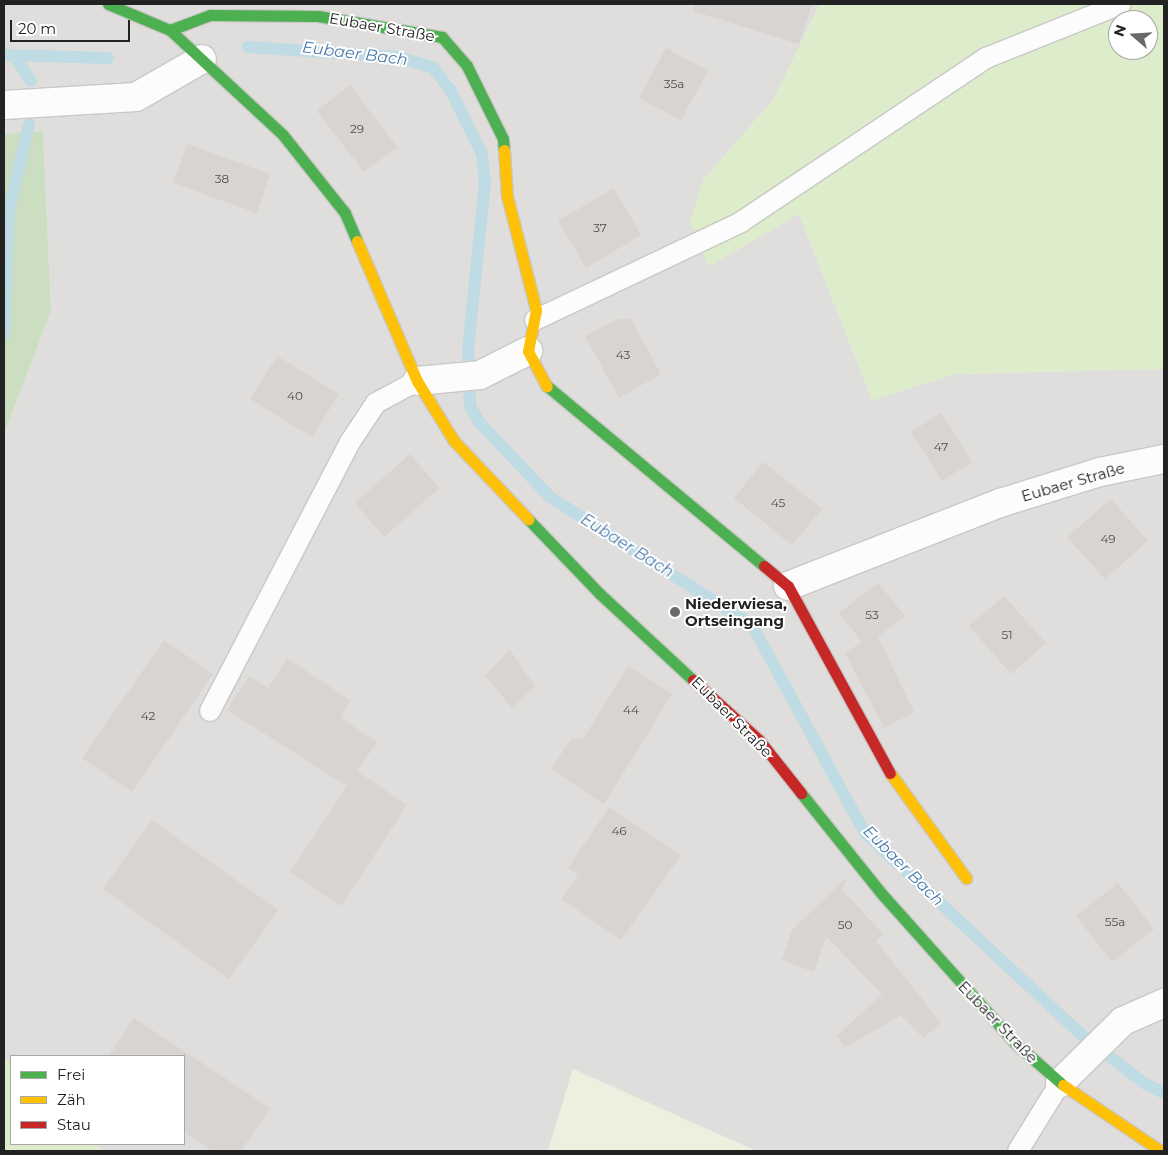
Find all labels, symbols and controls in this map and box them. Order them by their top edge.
street label: Eubaer Straße [328,9,436,45]
scale bar [12,10,132,42]
north arrow [1108,10,1158,60]
text: 20 m [18,19,56,38]
text: N [1109,22,1130,39]
water label: Eubaer Bach [301,38,409,70]
house number: 35a [664,77,684,91]
house number: 29 [350,122,364,136]
house number: 38 [215,172,229,186]
house number: 37 [593,221,607,235]
house number: 43 [616,348,630,362]
house number: 40 [287,389,303,403]
house number: 47 [934,440,948,454]
street label: Eubaer Straße [1019,459,1127,505]
house number: 45 [771,496,785,510]
water label: Eubaer Bach [577,510,677,582]
house number: 49 [1100,532,1116,546]
place label: Niederwiesa, Ortseingang [685,594,787,629]
marker: Niederwiesa, Ortseingang [669,606,681,618]
house number: 53 [865,608,879,622]
house number: 51 [1001,628,1013,642]
street label: Eubaer Straße [688,673,776,761]
house number: 44 [623,703,639,717]
house number: 42 [141,709,155,723]
water label: Eubaer Bach [859,822,947,910]
house number: 46 [611,824,627,838]
house number: 55a [1105,915,1125,929]
house number: 50 [838,918,852,932]
street label: Eubaer Straße [954,977,1042,1067]
legend [10,1055,185,1145]
text: Frei [57,1065,85,1084]
text: Zäh [57,1090,86,1109]
text: Stau [57,1115,91,1134]

